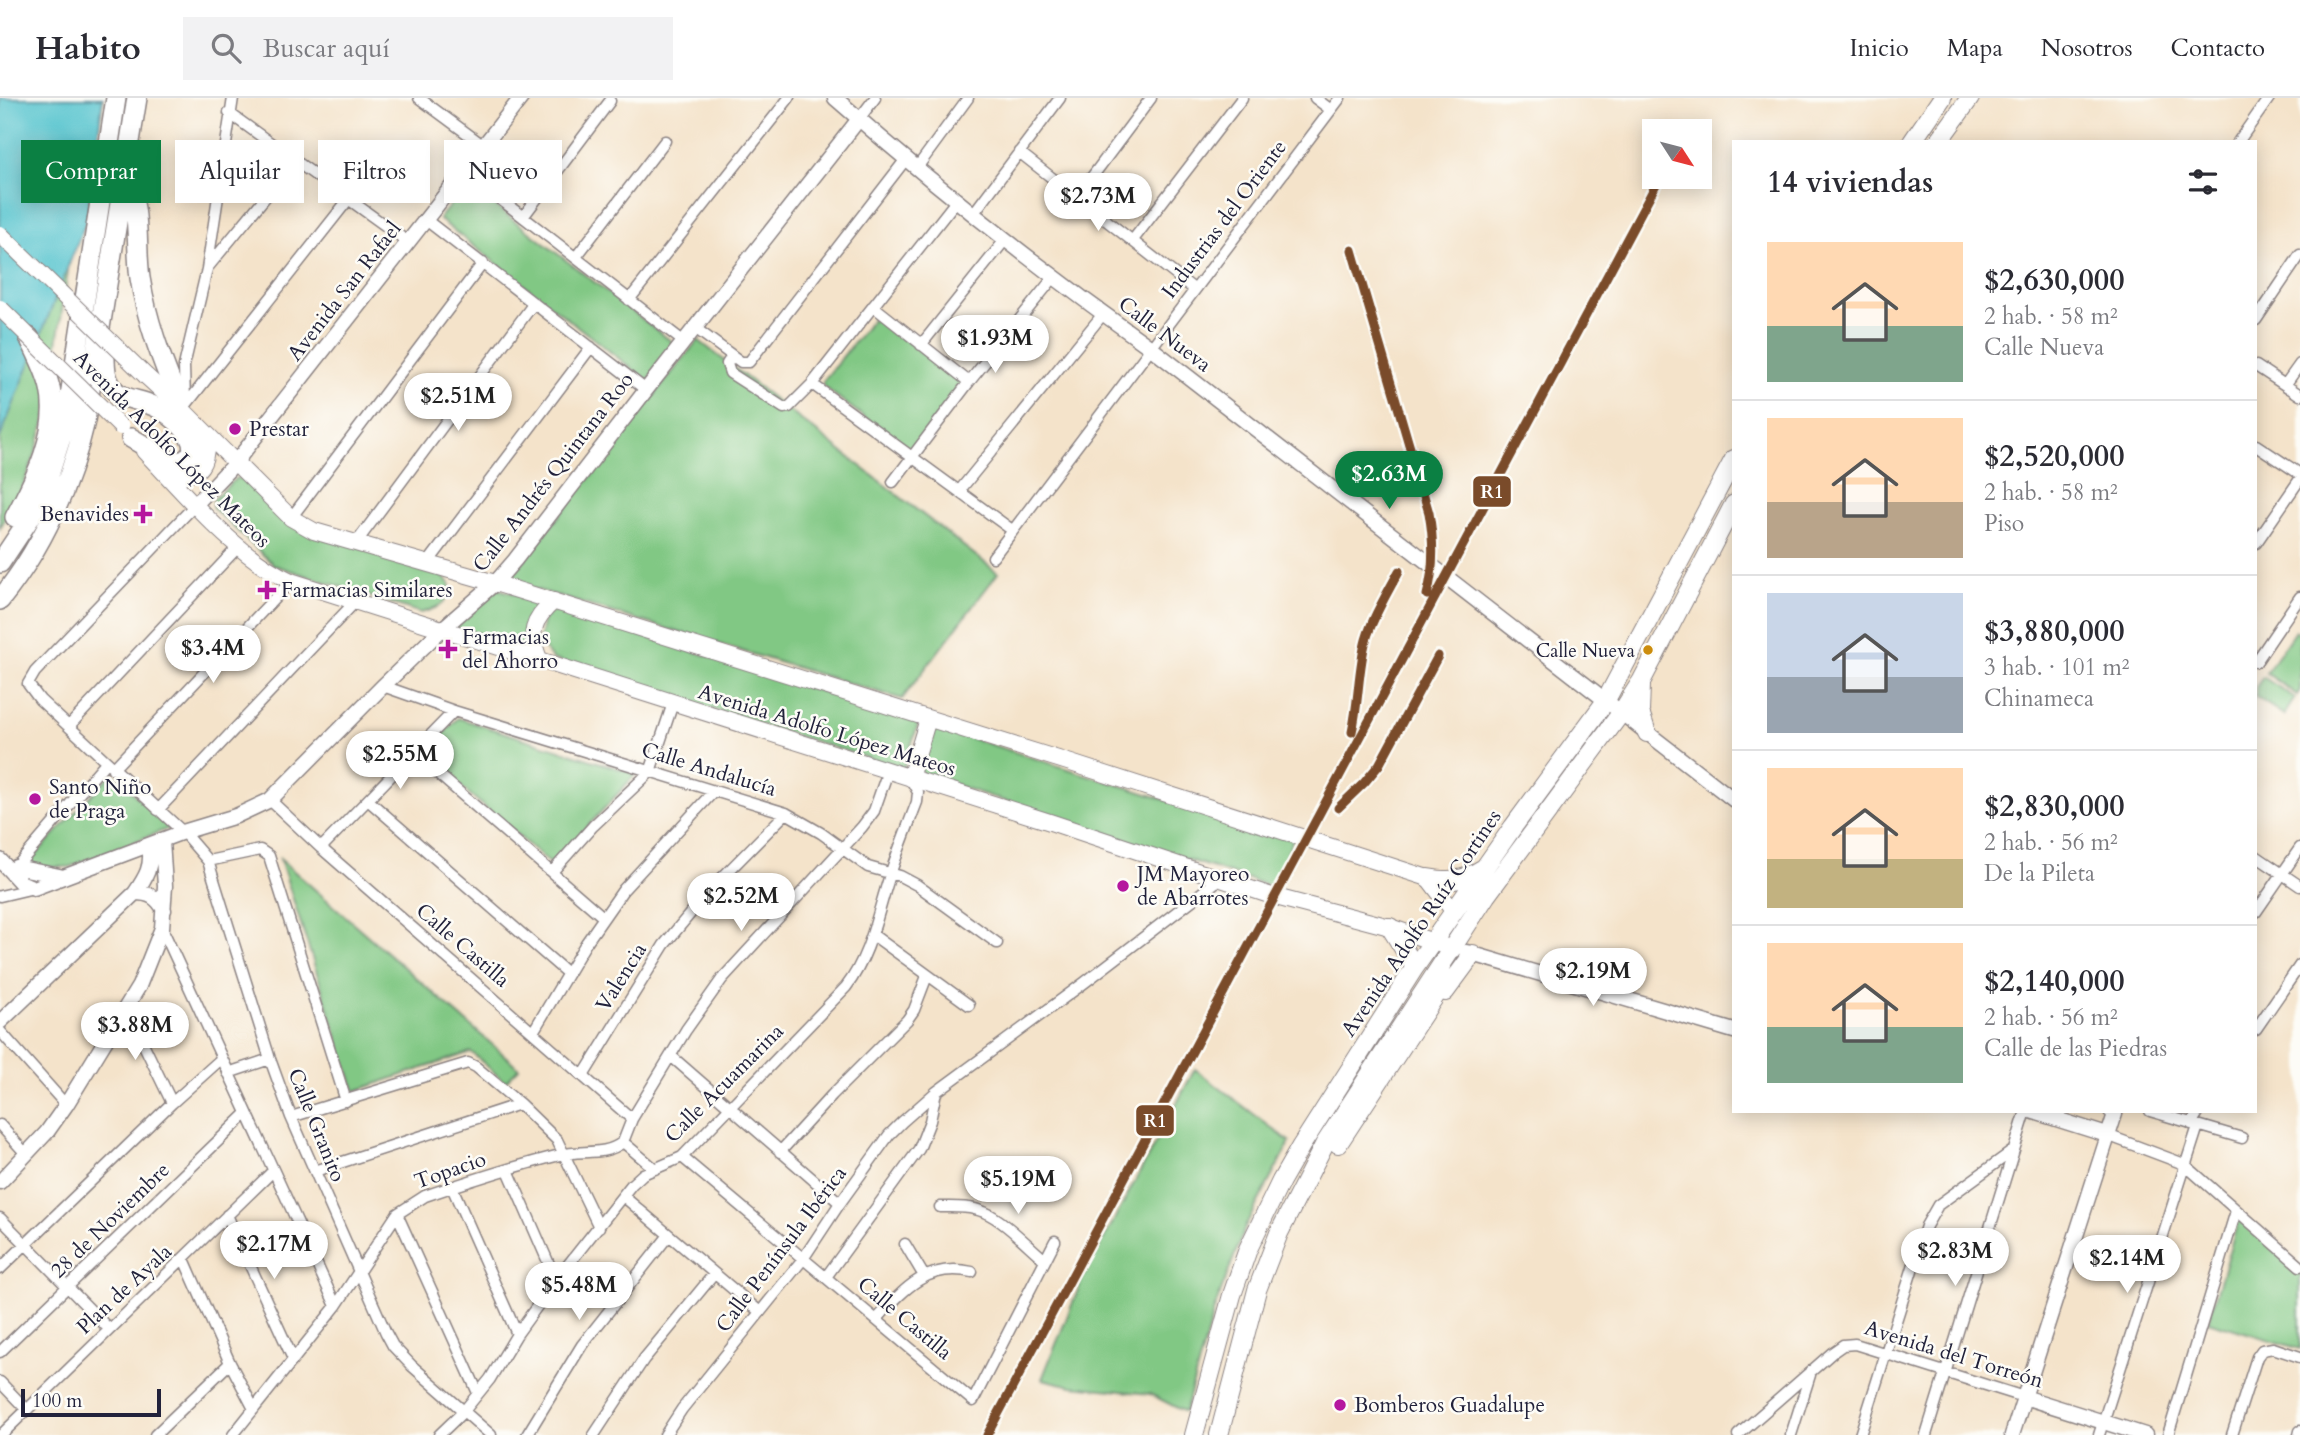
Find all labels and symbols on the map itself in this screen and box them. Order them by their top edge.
north arrow [1642,119,1712,189]
street label: Industrias del Oriente [1155,134,1294,305]
pin: $2.73M [1041,174,1155,233]
street label: Avenida San Rafael [281,215,408,367]
street label: Calle Nueva [1112,290,1217,379]
pin: $1.93M [938,316,1052,375]
street label: Avenida Adolfo López Mateos [67,344,277,554]
street label: Calle Andrés Quintana Roo [466,366,641,578]
pin: $2.51M [401,374,515,433]
place label: Prestar [249,415,309,444]
marker: Prestar [227,421,243,437]
pin: $2.63M [1332,452,1446,511]
line badge: R1 [1472,475,1512,508]
text: R1 [1480,479,1504,505]
place label: Benavides [40,500,129,529]
marker: Benavides [135,506,151,522]
place label: Farmacias Similares [281,576,453,605]
marker: Farmacias Similares [259,582,275,598]
place label: Farmacias del Ahorro [462,623,558,676]
pin: $3.4M [164,626,262,685]
place label: Calle Nueva [1536,638,1635,664]
marker: Farmacias del Ahorro [440,641,456,657]
marker: Calle Nueva [1641,643,1655,657]
street label: Avenida Adolfo López Mateos [694,677,959,784]
pin: $2.55M [343,732,457,791]
street label: Calle Andalucía [638,735,780,804]
place label: Santo Niño de Praga [49,773,151,826]
marker: Santo Niño de Praga [27,791,43,807]
street label: Avenida Adolfo Ruíz Cortines [1334,804,1508,1043]
place label: JM Mayoreo de Abarrotes [1134,860,1249,913]
pin: $2.52M [684,874,798,933]
marker: JM Mayoreo de Abarrotes [1115,878,1131,894]
street label: Calle Castilla [410,897,516,994]
street label: Valencia [589,937,654,1017]
pin: $2.19M [1536,948,1650,1008]
pin: $3.88M [78,1002,192,1062]
street label: Calle Acuamarina [658,1017,790,1149]
street label: Calle Granito [281,1064,352,1186]
line badge: R1 [1135,1104,1175,1137]
text: R1 [1143,1108,1167,1134]
street label: Topacio [411,1145,490,1196]
street label: 28 de Noviembre [45,1156,176,1285]
pin: $5.19M [961,1156,1075,1216]
street label: Calle Península Ibérica [709,1160,854,1339]
pin: $2.17M [217,1222,331,1281]
pin: $2.83M [1898,1228,2012,1288]
pin: $2.14M [2070,1236,2184,1295]
street label: Plan de Ayala [70,1238,178,1341]
pin: $5.48M [522,1262,636,1322]
street label: Calle Castilla [851,1270,958,1367]
street label: Avenida del Torreón [1861,1314,2047,1395]
scale bar [21,1386,161,1418]
place label: Bomberos Guadalupe [1354,1391,1545,1420]
marker: Bomberos Guadalupe [1332,1397,1348,1413]

